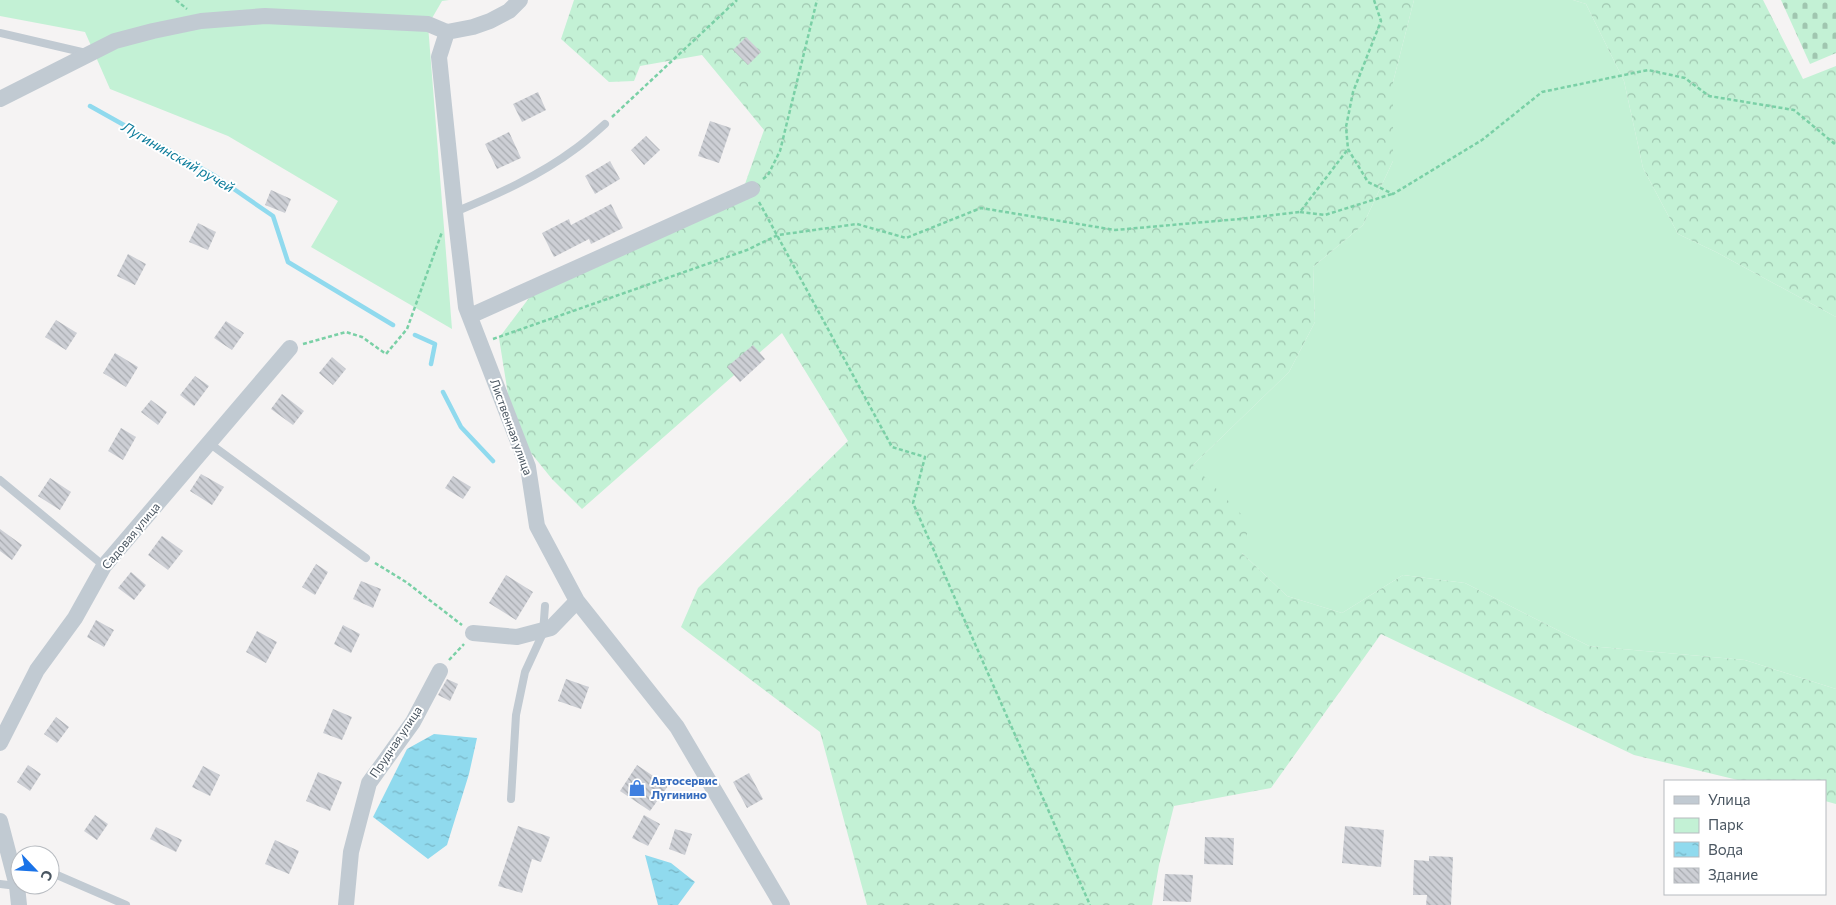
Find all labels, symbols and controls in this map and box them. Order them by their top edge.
water label: Лугининский ручей [118,117,237,196]
street label: Лиственная улица [488,377,536,477]
street label: Садовая улица [98,499,162,572]
street label: Прудная улица [366,703,424,780]
place label: Автосервис Лугинино [651,773,718,801]
shop icon: Автосервис Лугинино [627,778,647,798]
legend [1664,780,1826,895]
text: Улица [1708,790,1750,808]
text: Парк [1708,815,1744,833]
text: Вода [1708,840,1743,858]
north arrow [10,845,60,895]
text: Здание [1708,865,1758,883]
text: С [38,868,57,884]

